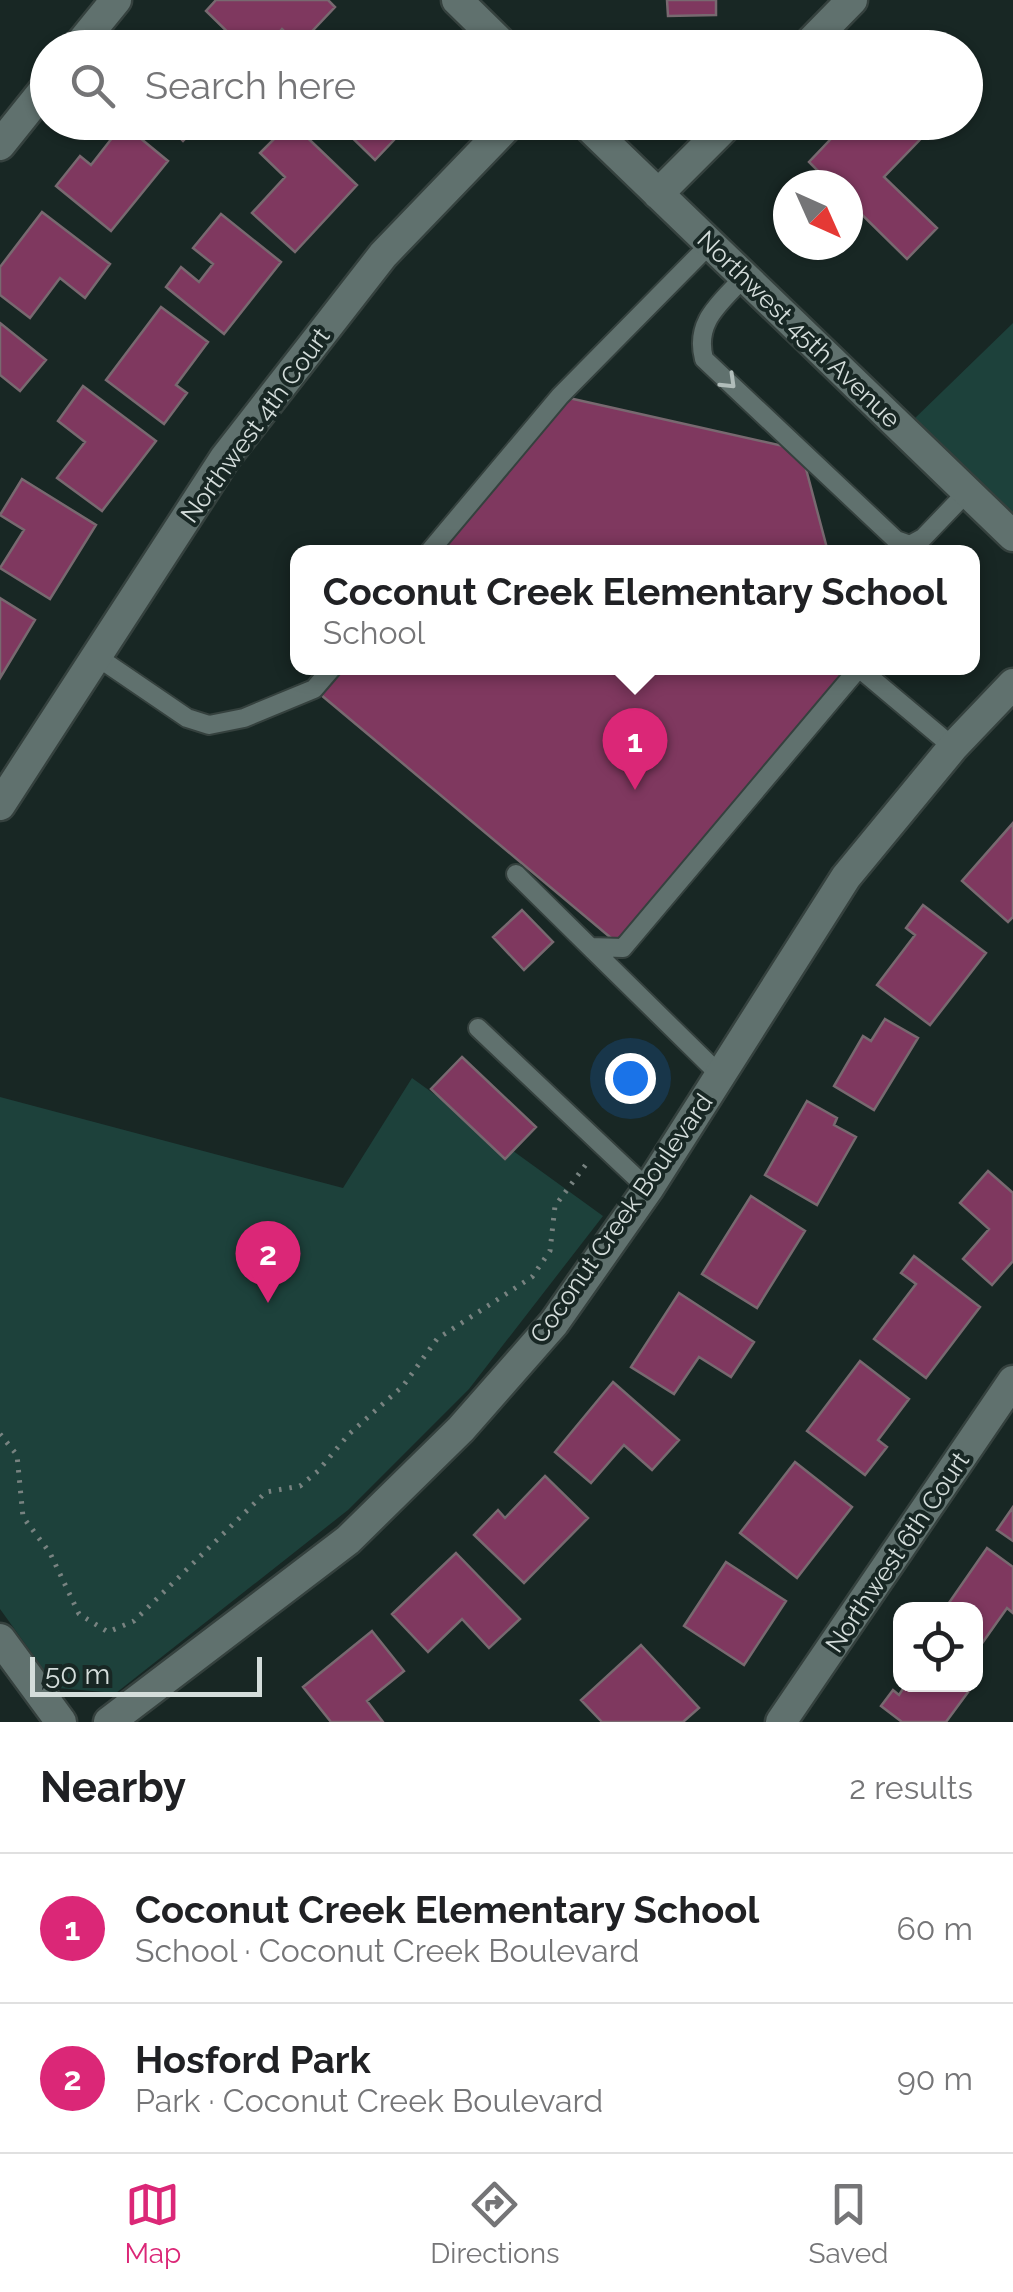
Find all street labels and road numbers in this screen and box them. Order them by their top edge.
street label: Northwest 45th Avenue [691,224,907,434]
street label: Northwest 4th Court [174,321,336,528]
street label: Coconut Creek Boulevard [523,1088,719,1348]
street label: Northwest 6th Court [819,1446,976,1658]

